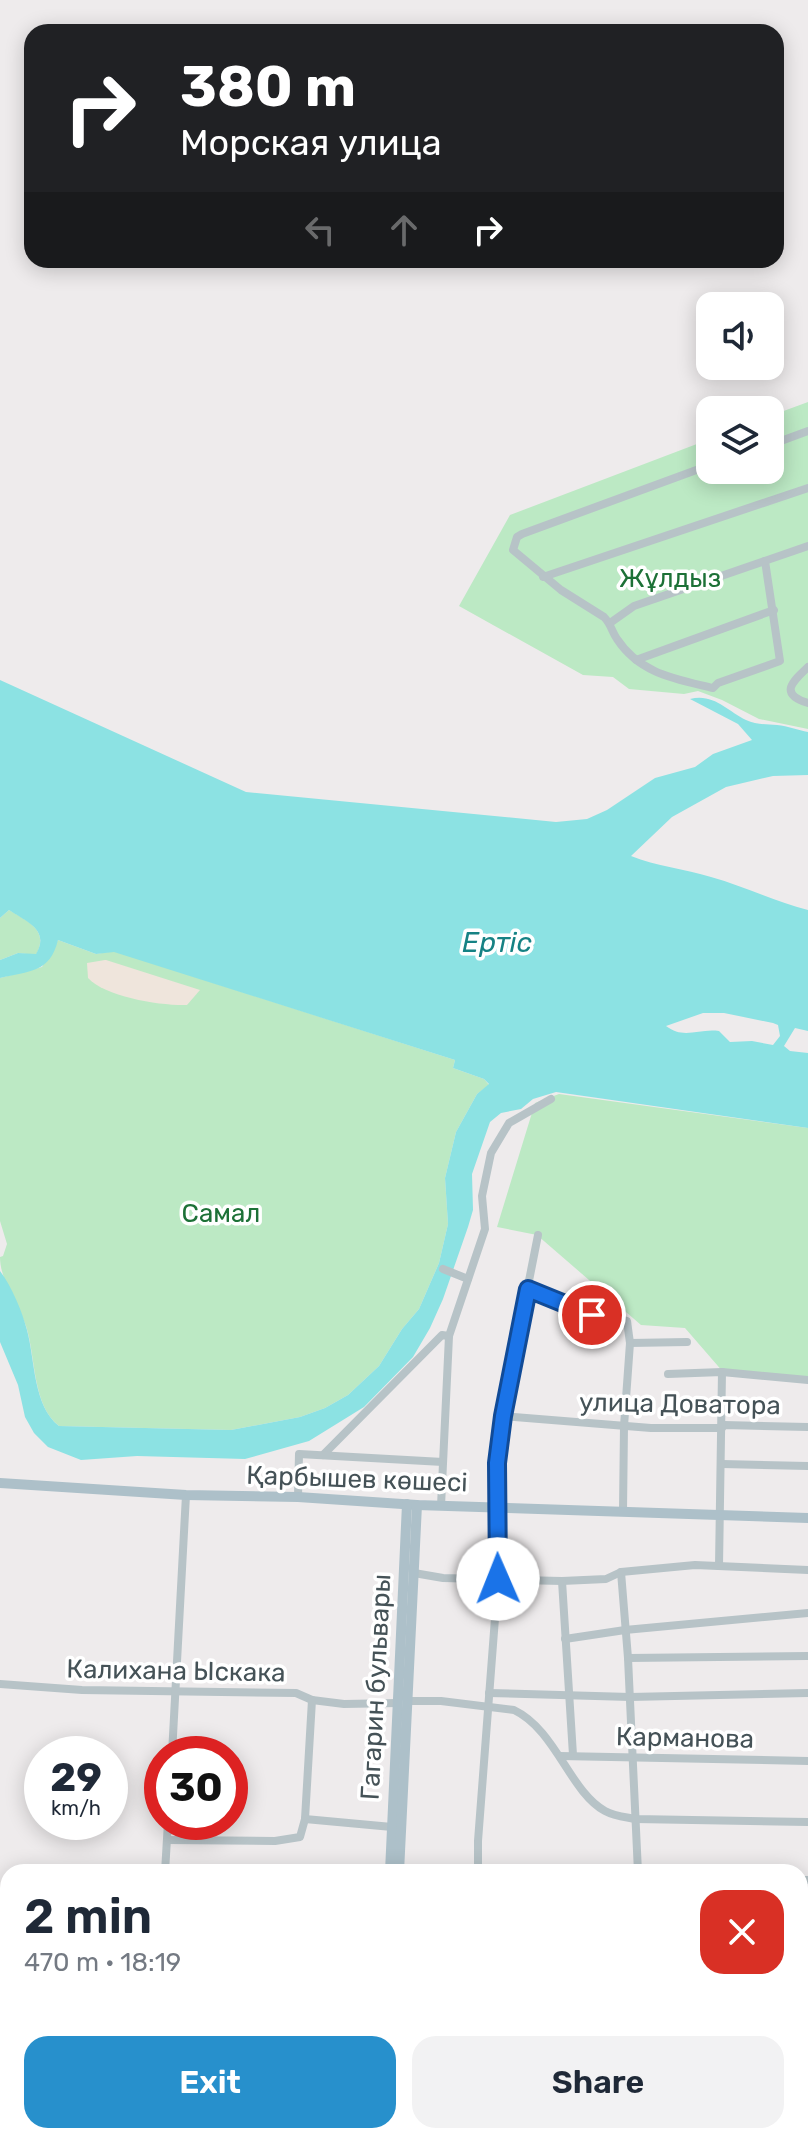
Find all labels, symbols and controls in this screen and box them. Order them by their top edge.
text: 380 m [180,54,356,120]
icon: right [48,56,152,160]
text: Морская улица [180,121,442,164]
icon: left [298,208,342,252]
icon: ahead [382,208,426,252]
icon: right [466,208,510,252]
map controls [696,292,784,484]
button: sound [696,292,784,380]
button: layers [696,396,784,484]
park label: Жұлдыз [619,563,721,594]
water label: Ертіс [462,926,532,959]
park label: Самал [182,1198,260,1229]
pin [558,1281,626,1349]
icon: arrive [570,1293,614,1337]
street label: улица Доватора [579,1387,781,1421]
street label: Қарбышев көшесі [246,1460,468,1498]
position arrow [456,1537,540,1621]
street label: Гагарин бульвары [355,1573,397,1801]
street label: Калихана Ыскака [66,1654,286,1688]
street label: Карманова [616,1721,754,1755]
speed limit sign: 30 [144,1736,248,1840]
text: 29 [50,1754,102,1801]
text: km/h [51,1796,101,1820]
text: 2 min [24,1888,152,1945]
button: close [700,1890,784,1974]
text: 470 m · 18:19 [24,1947,181,1978]
button: Exit [24,2036,396,2128]
button: Share [412,2036,784,2128]

